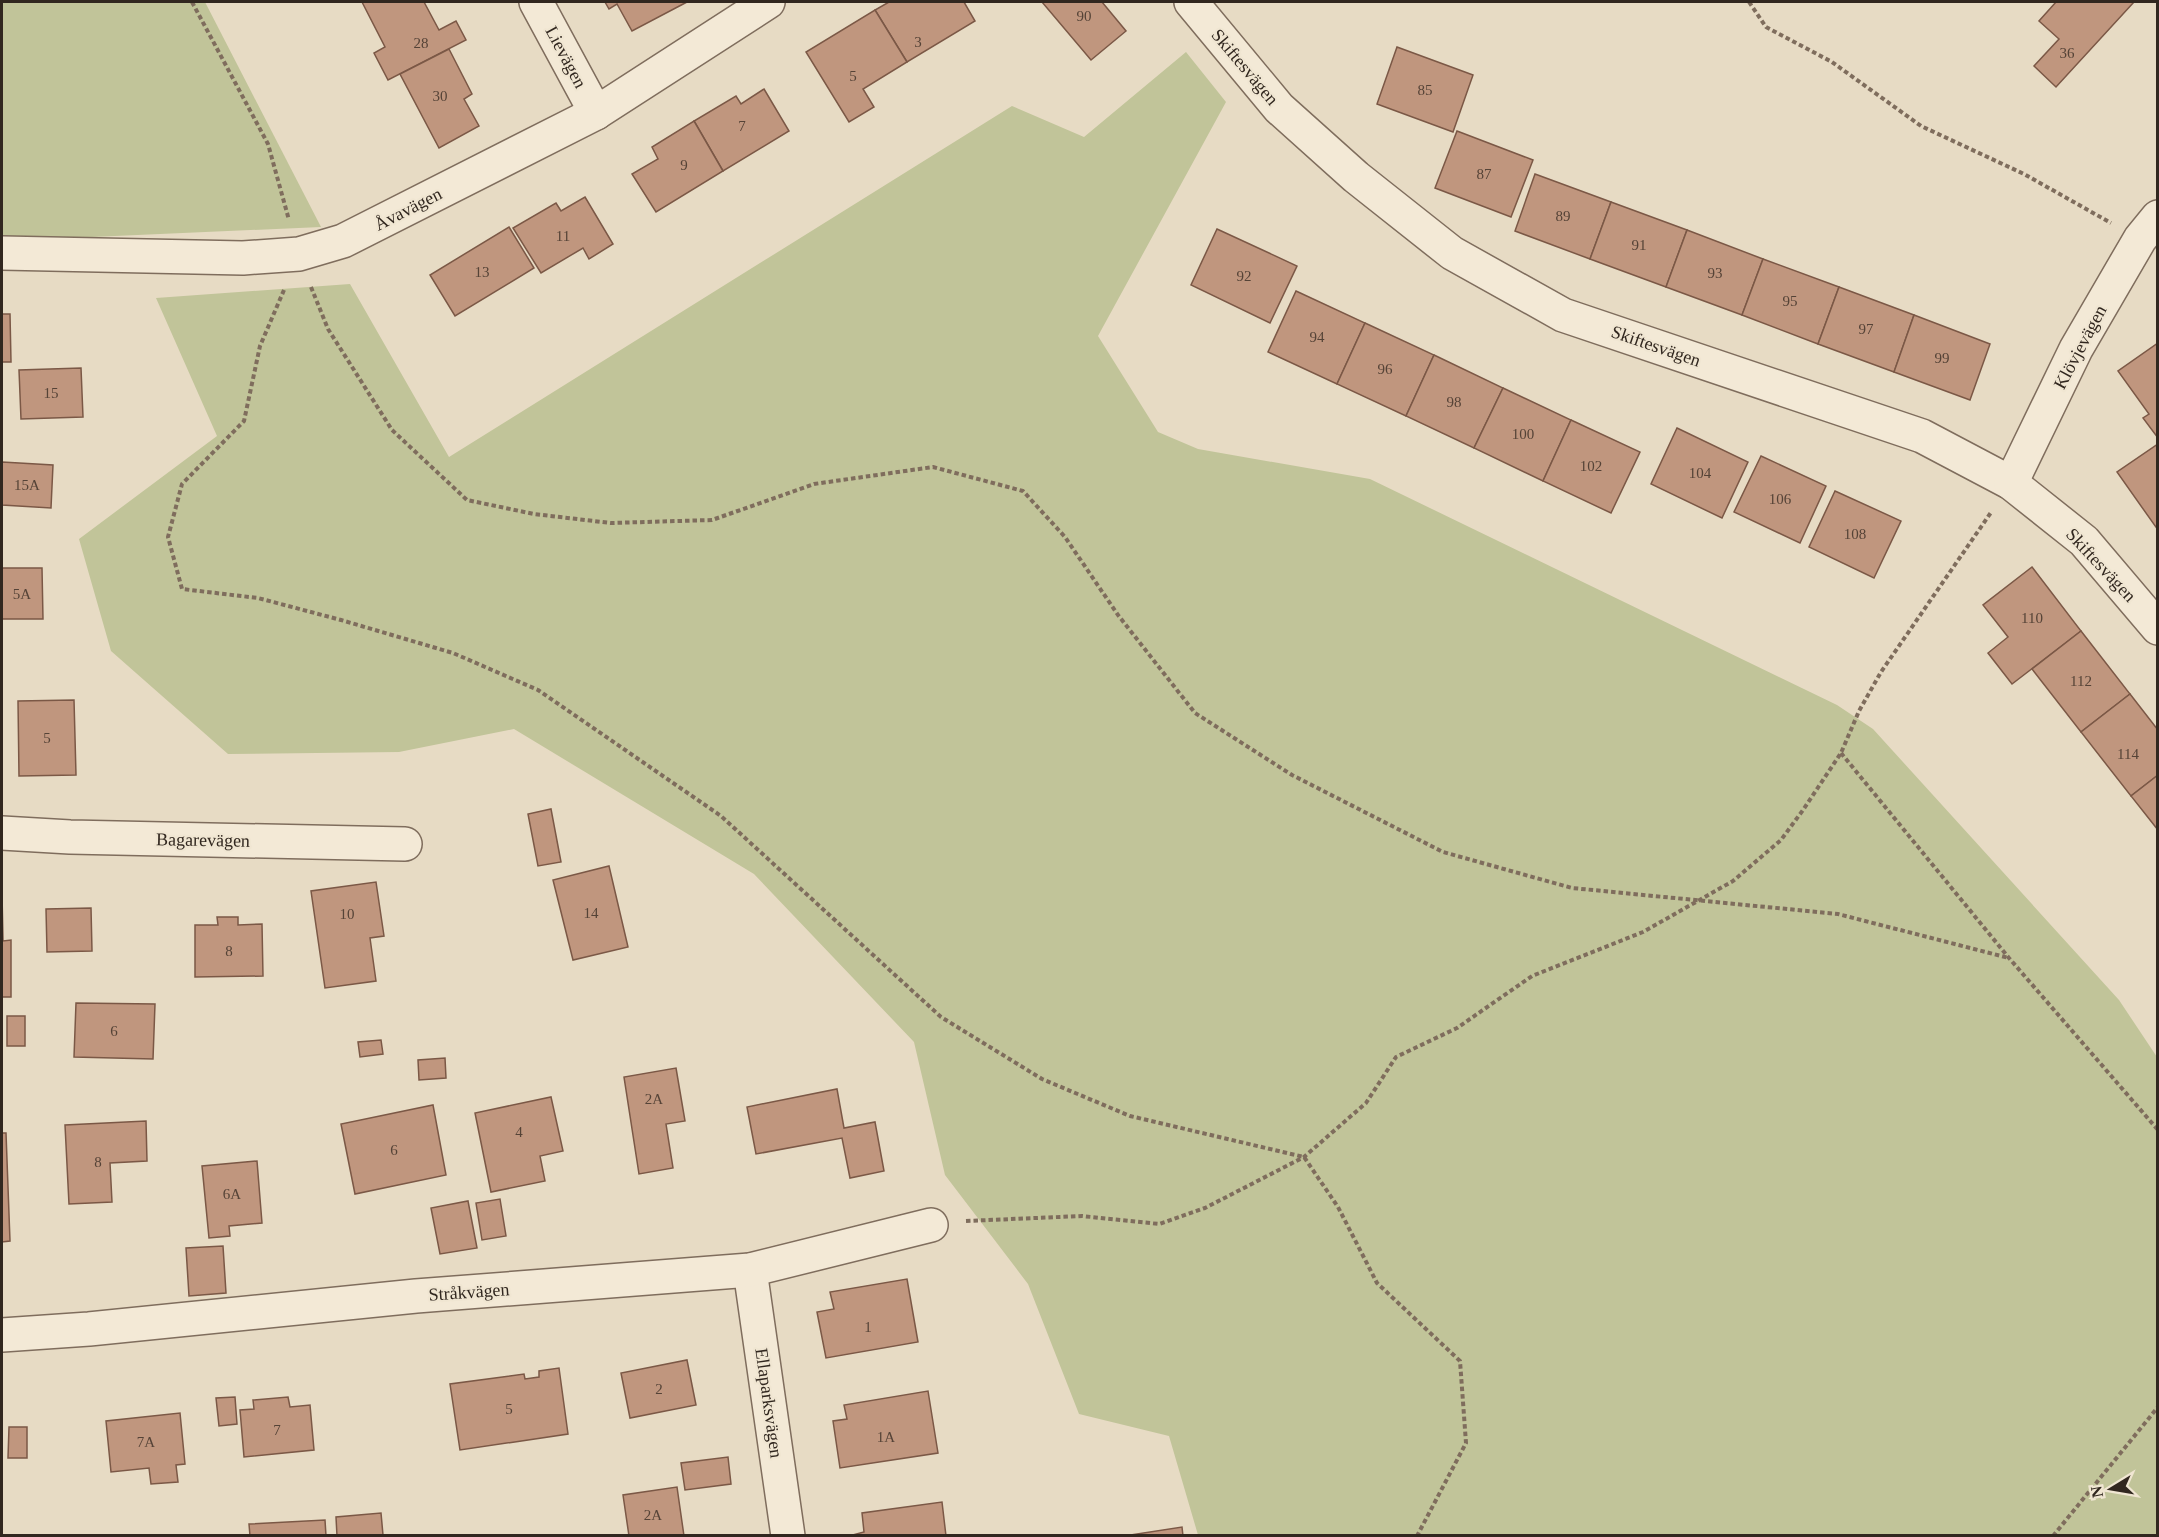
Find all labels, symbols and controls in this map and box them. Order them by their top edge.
house number: 90 [1077,8,1092,24]
street label: Lievägen [541,23,591,91]
street label: Skiftesvägen [1207,25,1283,109]
house number: 3 [914,34,922,50]
house number: 28 [414,35,429,51]
house number: 36 [2060,45,2075,61]
house number: 5 [849,68,857,84]
house number: 85 [1418,82,1433,98]
house number: 30 [433,88,448,104]
house number: 7 [738,118,746,134]
house number: 9 [680,157,688,173]
house number: 87 [1477,166,1492,182]
street label: Åvavägen [371,184,445,234]
house number: 89 [1556,208,1571,224]
house number: 11 [556,228,570,244]
house number: 91 [1632,237,1647,253]
house number: 13 [475,264,490,280]
house number: 93 [1708,265,1723,281]
house number: 92 [1237,268,1252,284]
house number: 95 [1783,293,1798,309]
street label: Klövjevägen [2050,302,2110,392]
street label: Skiftesvägen [1609,321,1703,371]
house number: 97 [1859,321,1874,337]
house number: 94 [1310,329,1325,345]
house number: 99 [1935,350,1950,366]
house number: 96 [1378,361,1393,377]
house number: 15 [44,385,59,401]
house number: 98 [1447,394,1462,410]
house number: 100 [1512,426,1534,442]
house number: 102 [1580,458,1602,474]
house number: 104 [1689,465,1712,481]
house number: 15A [14,477,40,493]
house number: 106 [1769,491,1792,507]
street label: Skiftesvägen [2062,524,2140,606]
house number: 108 [1844,526,1866,542]
house number: 5A [13,586,31,602]
house number: 110 [2021,610,2043,626]
house number: 112 [2070,673,2092,689]
house number: 5 [43,730,51,746]
house number: 114 [2117,746,2139,762]
street label: Bagarevägen [156,829,250,851]
house number: 14 [584,905,599,921]
house number: 10 [340,906,355,922]
house number: 8 [225,943,233,959]
house number: 6 [110,1023,118,1039]
house number: 2A [645,1091,663,1107]
house number: 4 [515,1124,523,1140]
house number: 6 [390,1142,398,1158]
house number: 8 [94,1154,102,1170]
house number: 6A [223,1186,241,1202]
street label: Stråkvägen [428,1279,510,1305]
house number: 1 [864,1319,872,1335]
street label: Ellaparksvägen [751,1347,787,1459]
house number: 2 [655,1381,663,1397]
house number: 5 [505,1401,513,1417]
house number: 7 [273,1422,281,1438]
house number: 1A [877,1429,895,1445]
house number: 7A [137,1434,155,1450]
north arrow [2081,1459,2141,1519]
text: N [2087,1484,2106,1499]
house number: 2A [644,1507,662,1523]

